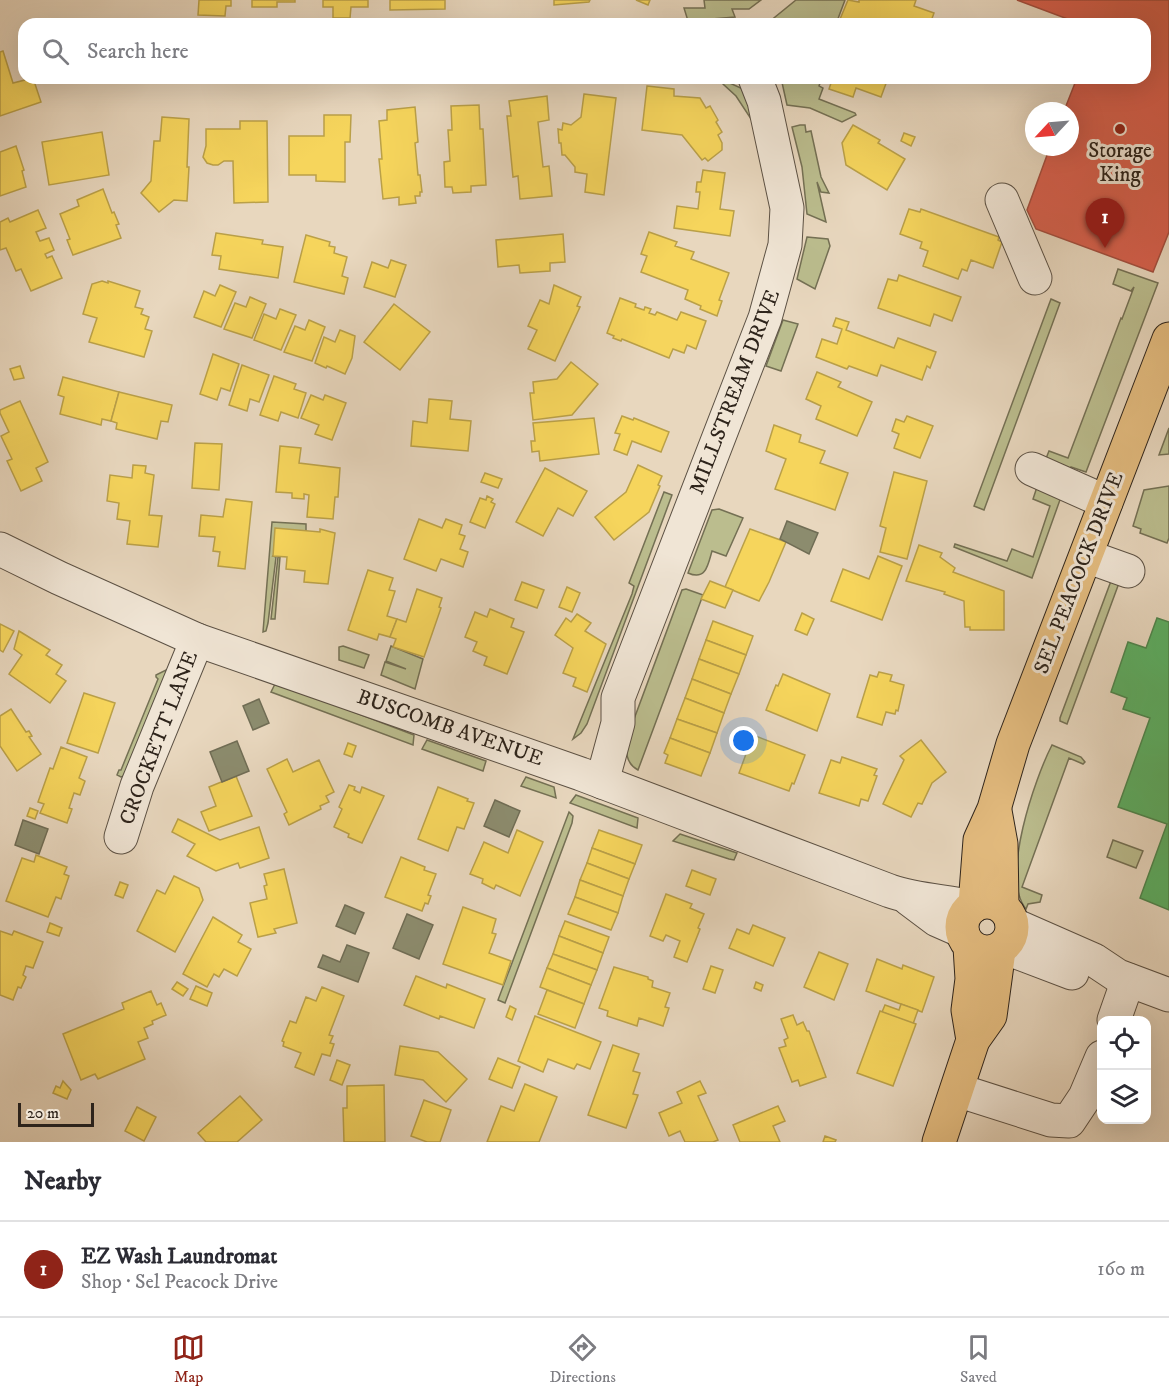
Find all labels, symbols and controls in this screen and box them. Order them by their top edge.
search box [18,18,1151,84]
icon: search [39,35,72,68]
text: Search here [87,38,189,65]
north arrow [1025,102,1079,156]
marker: Storage King [1113,122,1127,136]
place label: Storage King [1088,138,1152,188]
pin: 1 [1086,198,1124,248]
street label: MILLSTREAM DRIVE [684,286,786,498]
street label: SEL PEACOCK DRIVE [1029,468,1130,678]
street label: CROCKETT LANE [114,647,204,829]
street label: BUSCOMB AVENUE [353,684,547,772]
your location [729,726,758,755]
map controls [1097,1016,1151,1124]
button: locate [1097,1016,1151,1070]
button: layers [1097,1070,1151,1124]
scale bar [18,1100,94,1128]
text: 20 m [27,1103,59,1123]
text: Nearby [24,1165,101,1198]
text: EZ Wash Laundromat [81,1243,277,1270]
text: 1 [40,1257,47,1282]
text: 160 m [1097,1257,1145,1282]
text: Shop · Sel Peacock Drive [81,1270,278,1295]
tab: Map [172,1331,205,1387]
tab: Directions [549,1331,616,1387]
tab: Saved [960,1331,997,1387]

